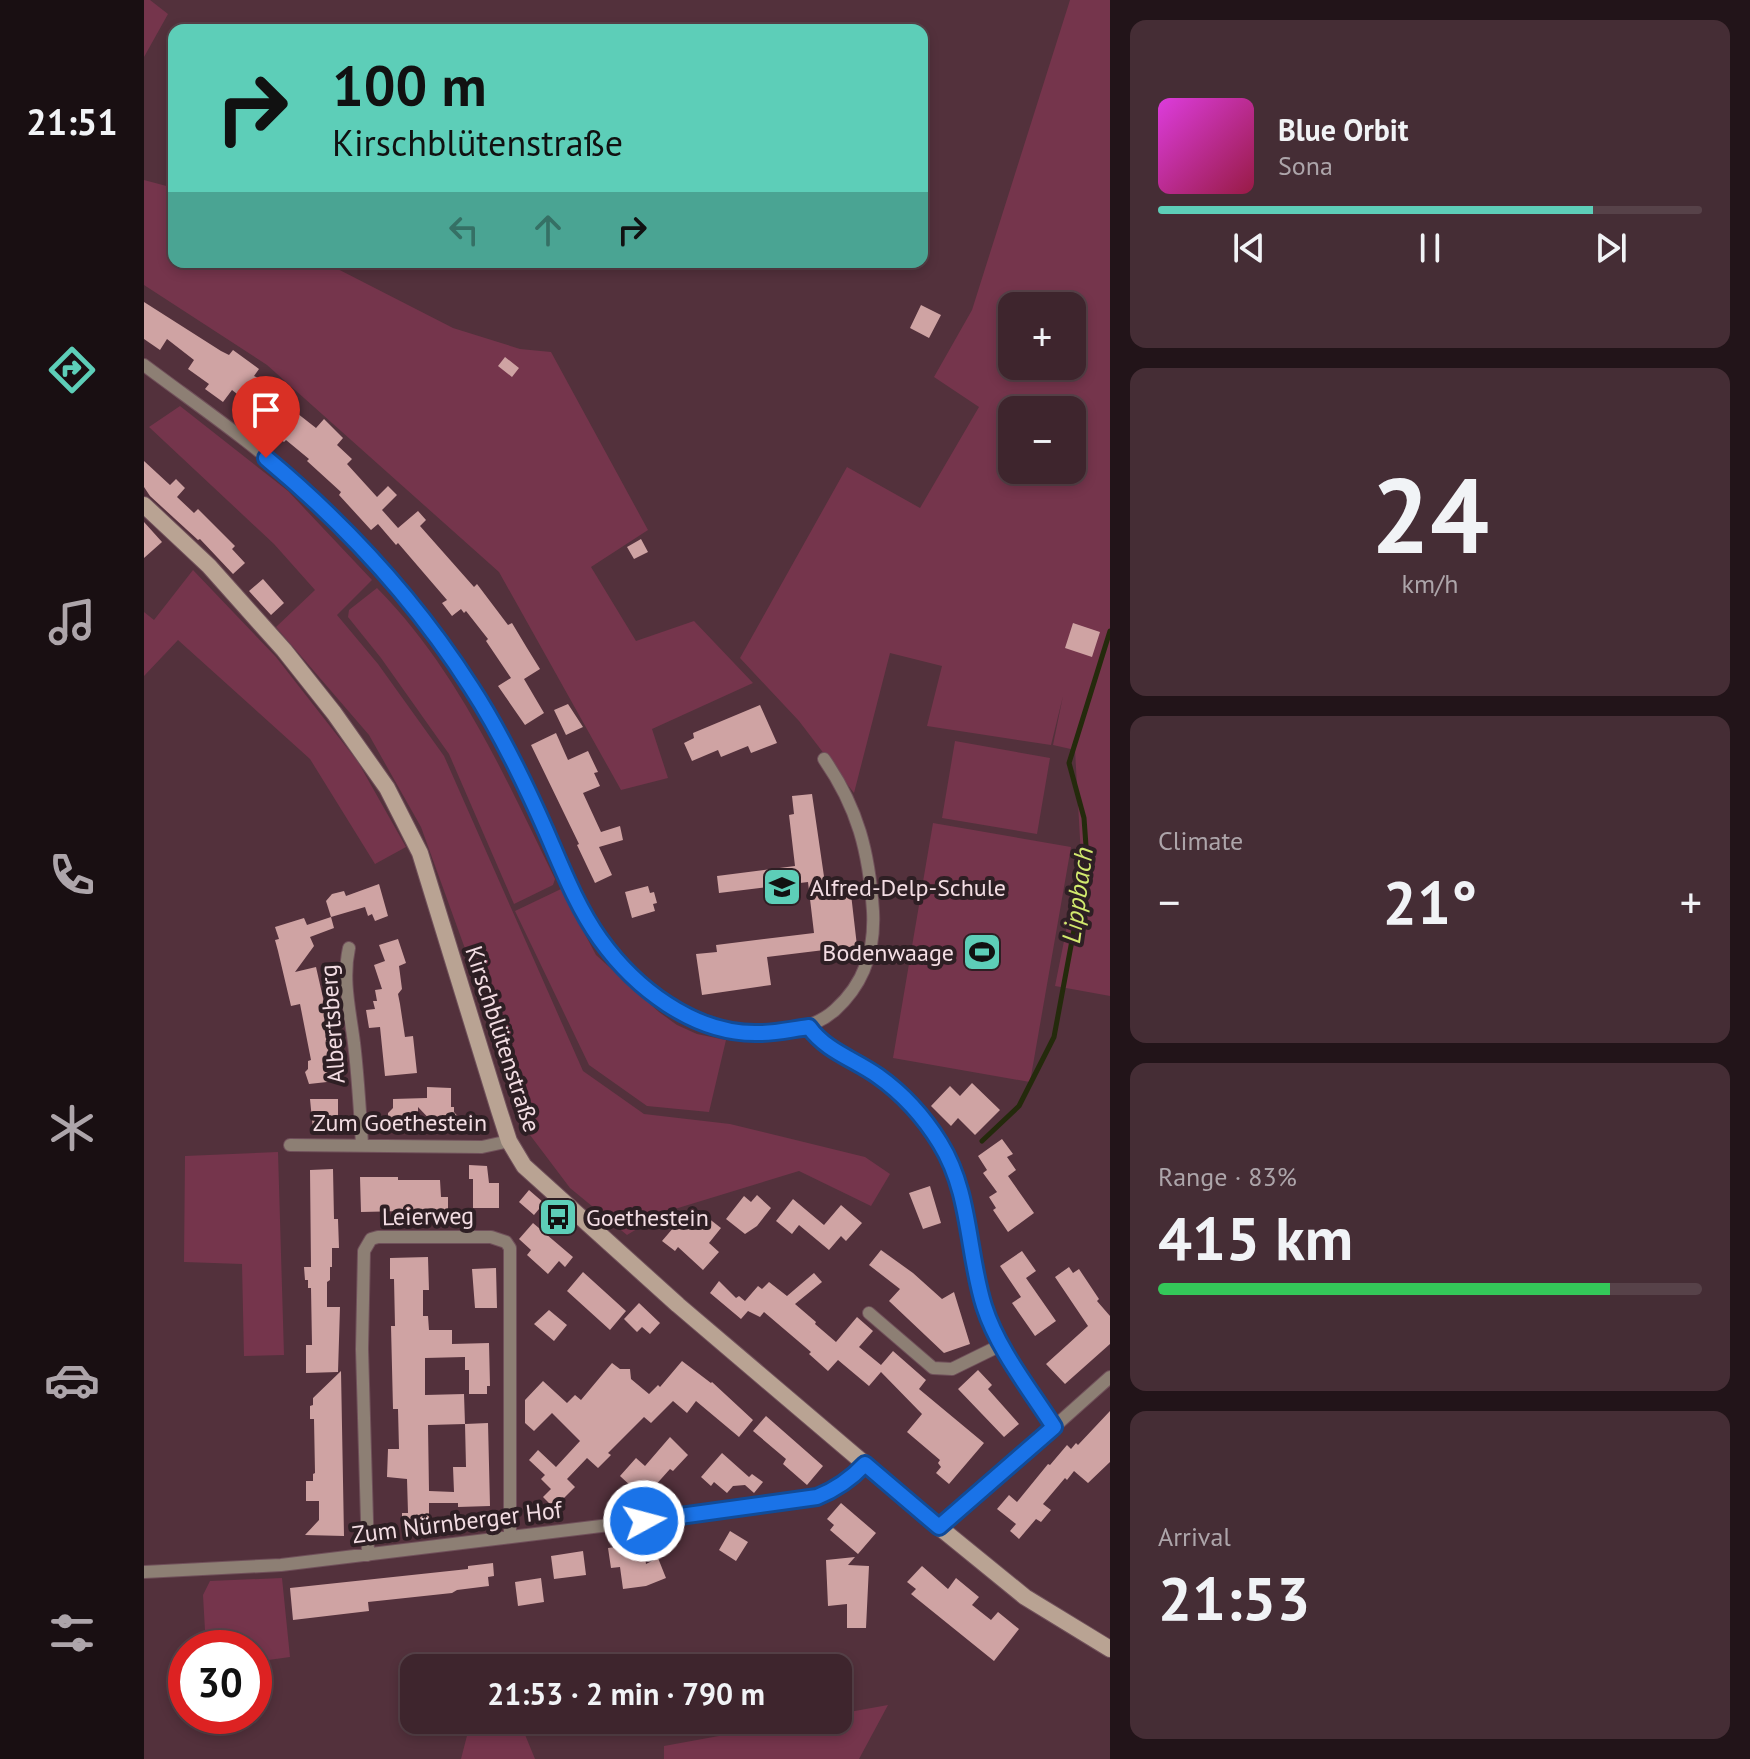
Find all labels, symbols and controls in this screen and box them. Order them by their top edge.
text: 100 m [332,49,487,121]
icon: right [200,56,304,160]
text: 21:51 [26,98,118,145]
text: Blue Orbit [1278,110,1408,149]
text: Kirschblütenstraße [332,119,623,166]
text: Sona [1278,149,1333,182]
icon: left [442,208,486,252]
icon: ahead [526,208,570,252]
icon: right [610,208,654,252]
icon: previous [1227,226,1271,270]
icon: pause [1408,226,1452,270]
icon: next [1589,226,1633,270]
map controls [998,292,1086,484]
button: + [998,292,1086,380]
icon: directions [44,342,100,398]
pin [232,376,300,458]
icon: arrive [244,388,288,432]
button: − [998,396,1086,484]
text: 24 [1371,447,1489,582]
text: km/h [1402,567,1459,600]
icon: music [44,594,100,650]
text: Climate [1158,824,1243,857]
water label: Lippbach [1054,845,1100,945]
icon: phone [44,847,100,903]
text: 21° [1383,863,1477,941]
school or university icon: Alfred-Delp-Schule [761,866,803,908]
place label: Alfred-Delp-Schule [810,872,1006,903]
text: − [1158,873,1180,930]
text: + [1680,873,1702,930]
sports icon: Bodenwaage [961,931,1003,973]
place label: Bodenwaage [822,937,954,968]
street label: Kirschblütenstraße [458,942,548,1136]
street label: Albertsberg [312,963,352,1085]
icon: climate [44,1100,100,1156]
street label: Zum Goethestein [313,1107,487,1138]
text: Range · 83% [1158,1160,1297,1193]
bus stop icon: Goethestein [537,1196,579,1238]
text: 415 km [1158,1199,1353,1277]
street label: Leierweg [382,1200,474,1232]
place label: Goethestein [586,1202,709,1233]
icon: car [44,1352,100,1408]
position arrow [602,1479,686,1563]
street label: Zum Nürnberger Hof [350,1494,565,1550]
text: Arrival [1158,1520,1231,1553]
text: 21:53 [1158,1559,1310,1637]
icon: filters [44,1605,100,1661]
speed limit sign: 30 [168,1630,272,1734]
text: 21:53 · 2 min · 790 m [487,1674,765,1713]

